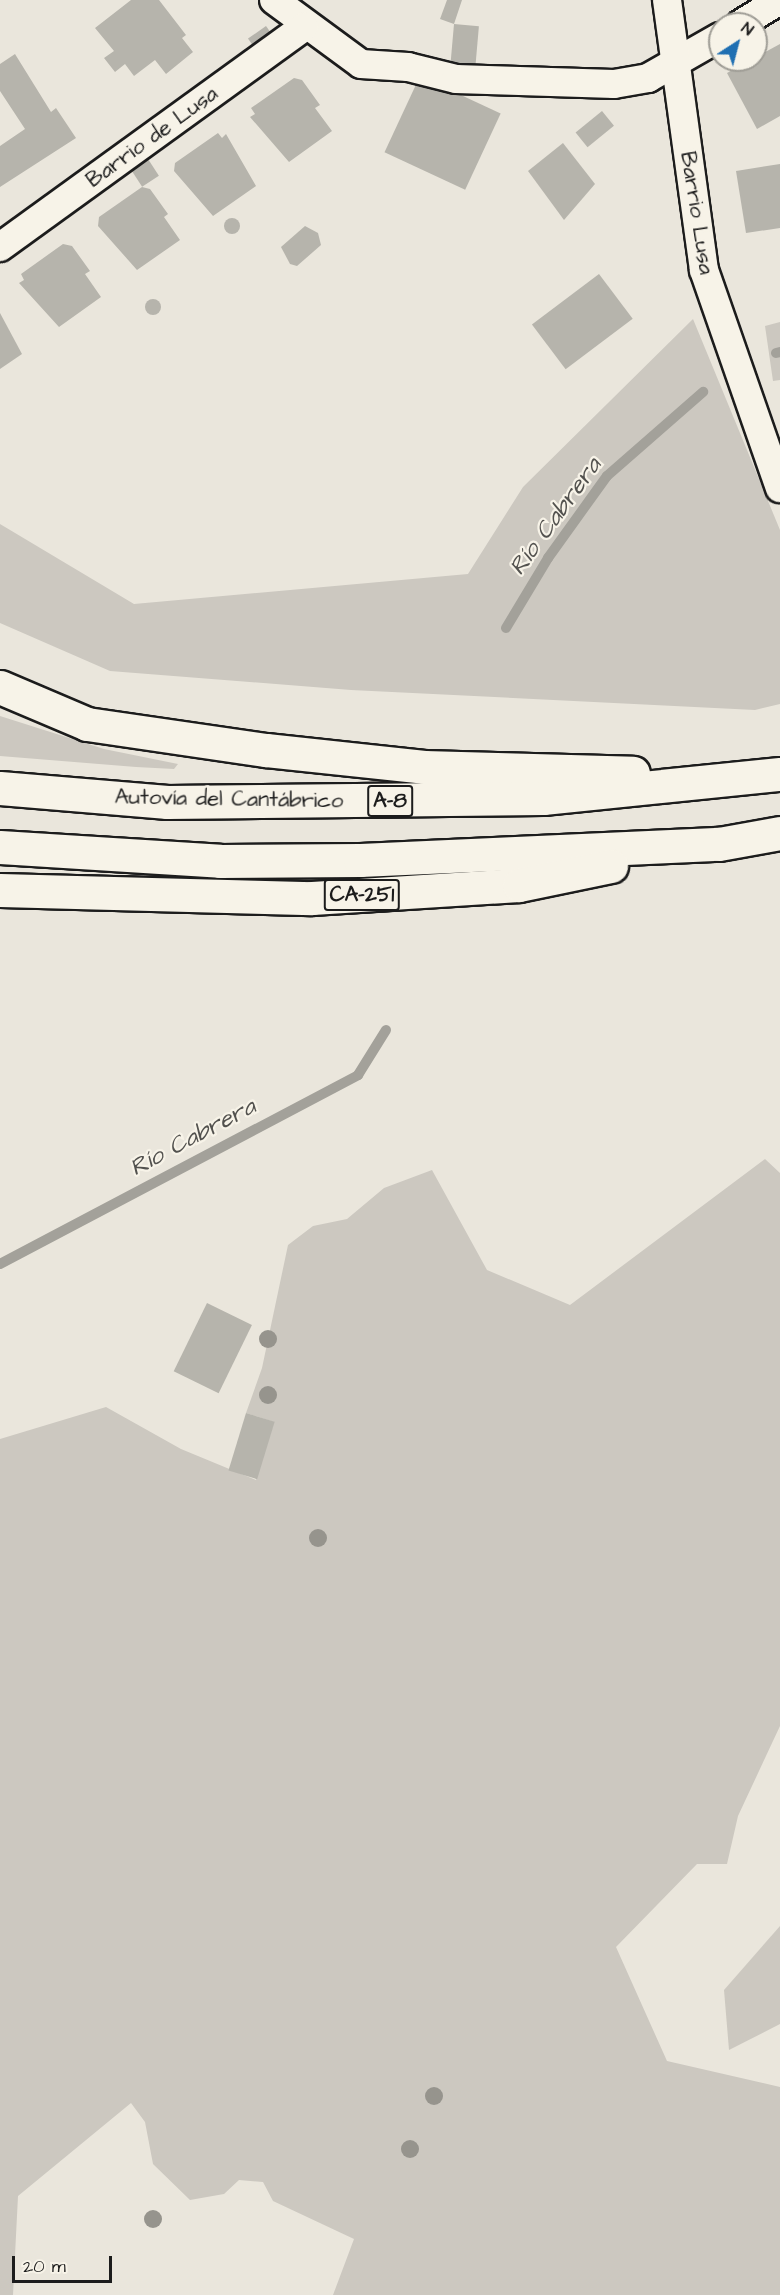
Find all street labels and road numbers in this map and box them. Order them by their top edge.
street label: Barrio de Lusa [81,80,223,194]
street label: Barrio Lusa [674,150,720,276]
road number: A-8 [366,783,414,819]
street label: Autovía del Cantábrico [114,784,344,814]
road number: CA-251 [323,877,401,913]

